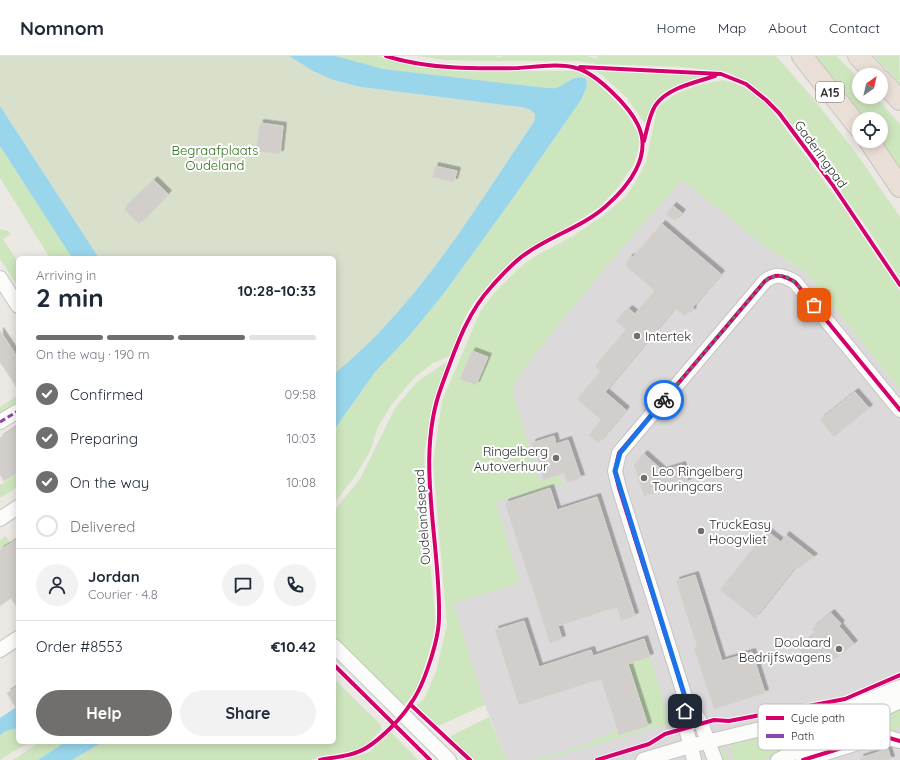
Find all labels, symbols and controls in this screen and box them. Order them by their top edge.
text: Nomnom [20,16,104,40]
text: Home [657,19,696,37]
text: Map [718,19,746,37]
text: About [768,19,807,37]
text: Contact [829,19,880,37]
north arrow [852,68,888,104]
map controls [852,68,888,148]
road number: A15 [816,82,844,102]
button: locate [852,112,888,148]
street label: Gaderingpad [791,117,851,191]
park label: Begraafplaats Oudeland [172,142,258,173]
text: Arriving in [36,267,96,283]
text: 2 min [36,281,104,314]
text: 10:28–10:33 [238,281,316,300]
pin [797,288,831,322]
icon: bag [803,294,825,316]
place label: Intertek [645,328,691,344]
marker: Intertek [632,331,642,341]
text: On the way · 190 m [36,346,150,362]
courier [644,380,684,420]
icon: check [36,383,58,405]
text: Confirmed [70,385,143,404]
text: 09:58 [284,386,316,402]
icon: bike [653,389,675,411]
icon: check [36,427,58,449]
text: Preparing [70,429,138,448]
text: 10:03 [286,430,316,446]
place label: Ringelberg Autoverhuur [474,443,548,474]
marker: Ringelberg Autoverhuur [551,453,561,463]
place label: Leo Ringelberg Touringcars [652,463,743,494]
street label: Oudelandsepad [411,469,433,565]
icon: check [36,471,58,493]
text: On the way [70,473,149,492]
marker: Leo Ringelberg Touringcars [639,473,649,483]
text: 10:08 [286,474,316,490]
place label: TruckEasy Hoogvliet [709,516,771,547]
text: Delivered [70,517,135,536]
marker: TruckEasy Hoogvliet [696,526,706,536]
button: person [36,564,78,606]
button: chat [222,564,264,606]
button: phone [274,564,316,606]
text: Jordan [88,567,140,586]
text: Courier · 4.8 [88,586,158,602]
place label: Doolaard Bedrijfswagens [739,634,831,665]
text: Order #8553 [36,637,123,656]
text: €10.42 [271,637,316,656]
marker: Doolaard Bedrijfswagens [834,644,844,654]
button: Help [36,690,172,736]
button: Share [180,690,316,736]
pin [668,694,702,728]
icon: home [674,700,696,722]
legend [758,704,890,750]
text: Cycle path [791,711,845,725]
text: Path [791,729,814,743]

